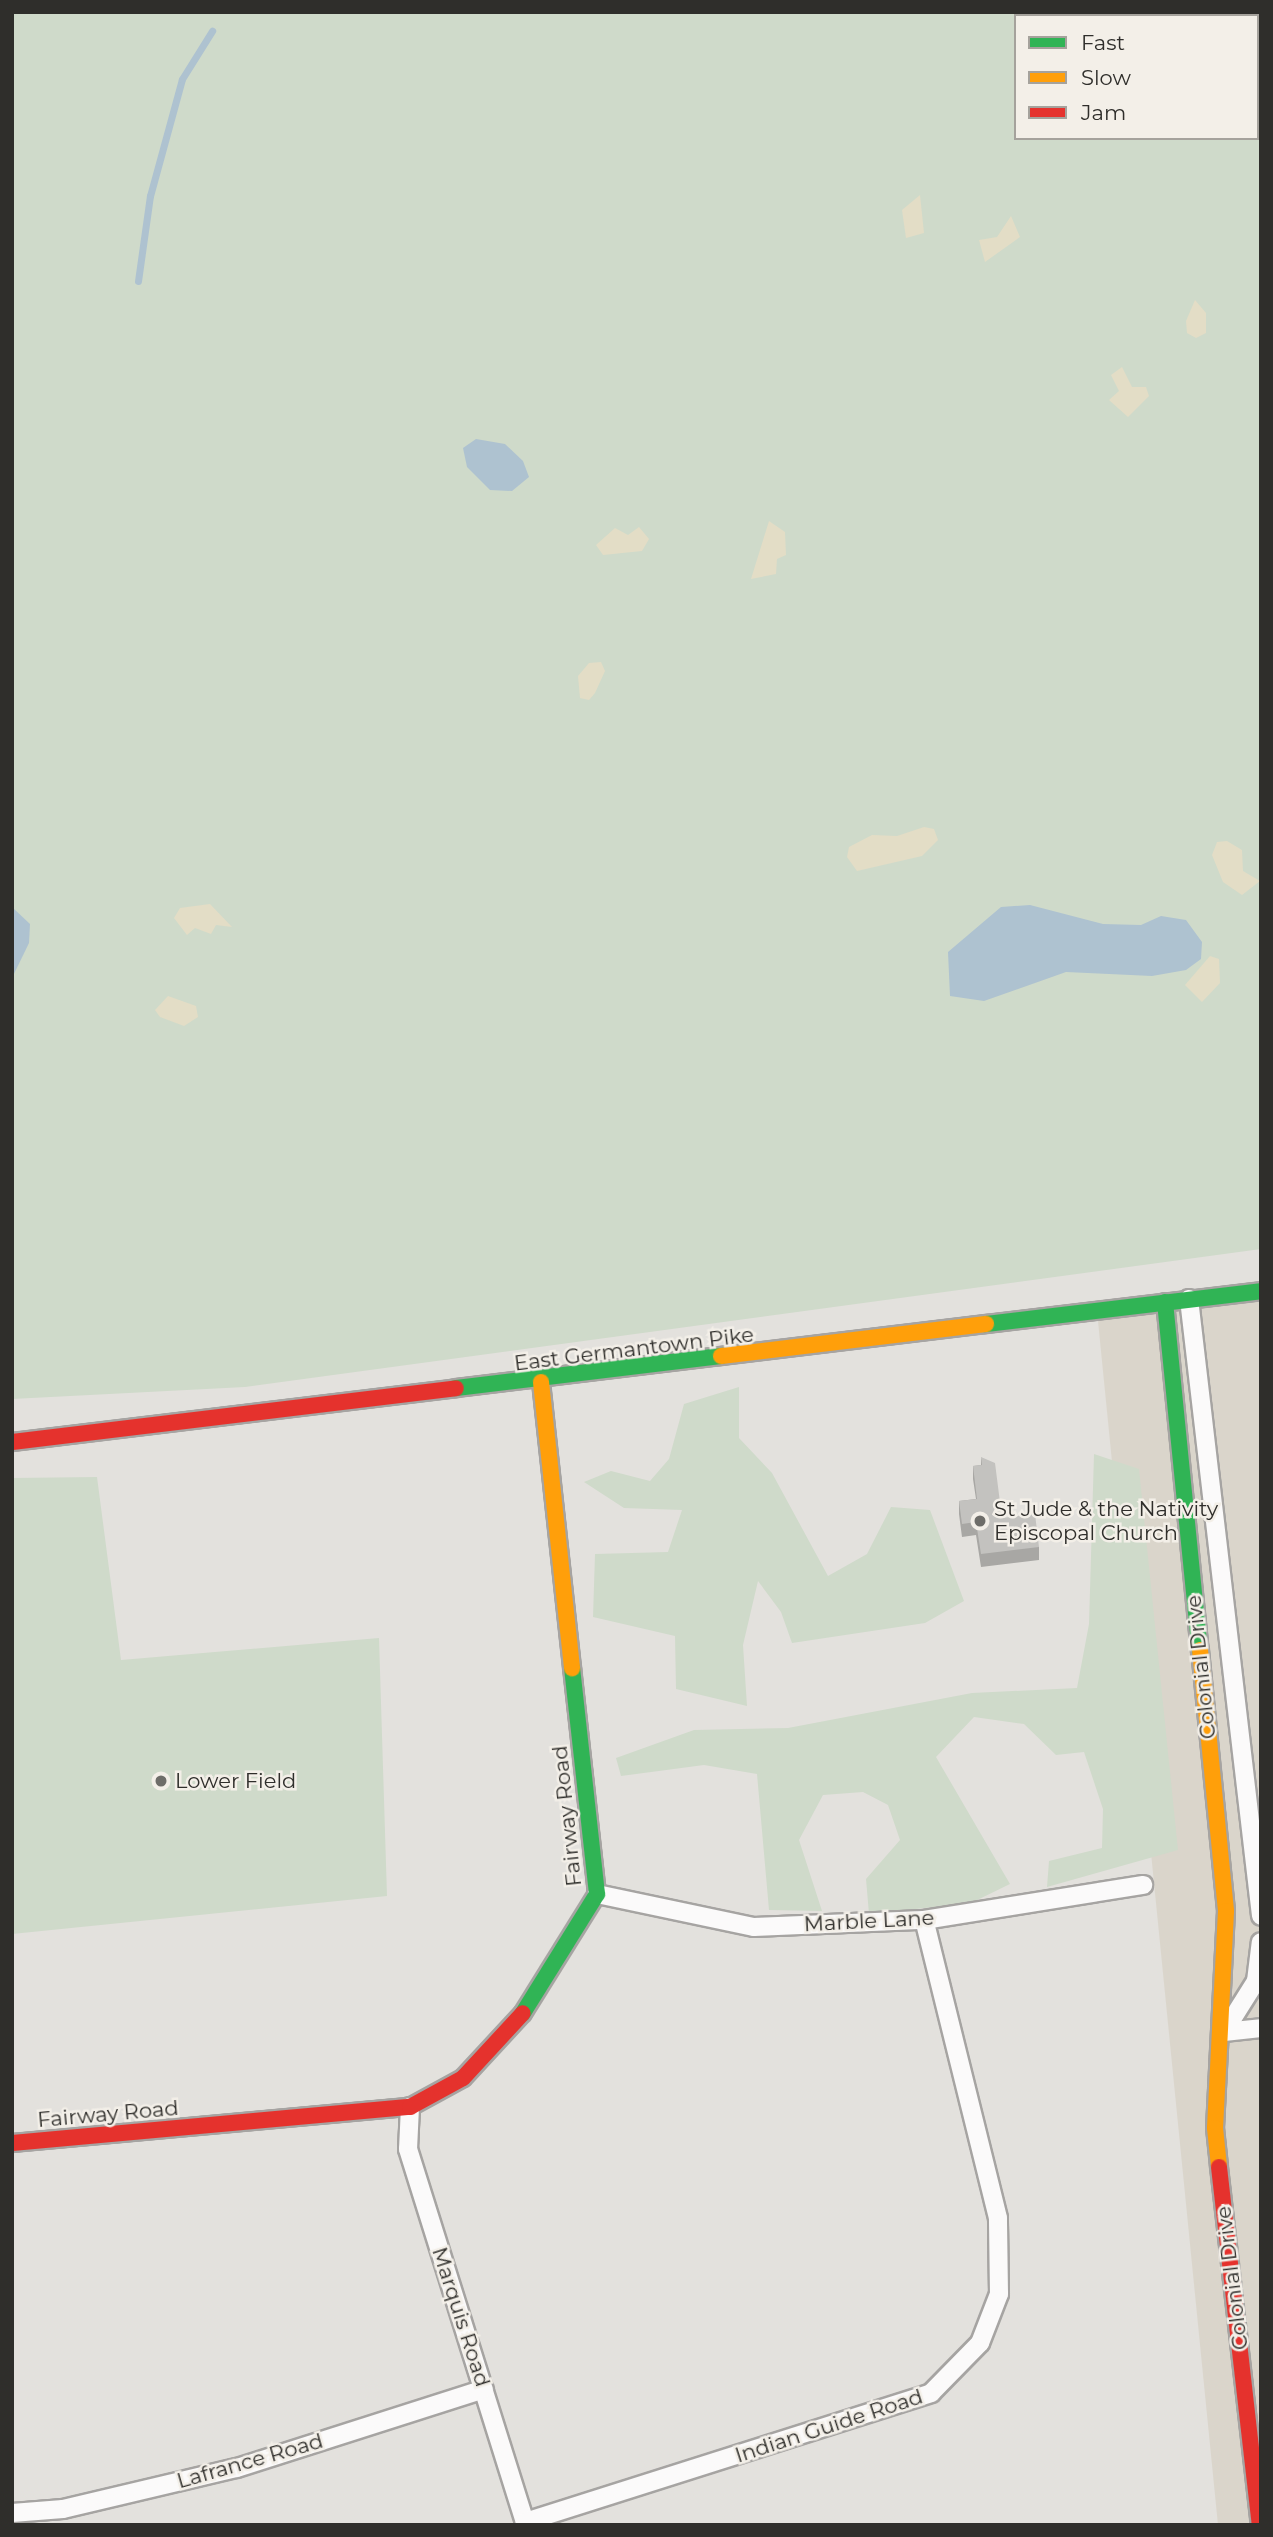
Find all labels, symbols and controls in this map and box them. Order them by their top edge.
legend [1014,14,1259,140]
text: Fast [1081,30,1125,55]
text: Slow [1081,65,1131,90]
text: Jam [1081,100,1126,125]
street label: East Germantown Pike [513,1322,755,1376]
place label: St Jude & the Nativity Episcopal Church [994,1496,1218,1546]
marker: St Jude & the Nativity Episcopal Church [972,1513,988,1529]
street label: Colonial Drive [1181,1594,1221,1740]
street label: Fairway Road [547,1744,587,1888]
place label: Lower Field [175,1768,296,1794]
marker: Lower Field [153,1773,169,1789]
street label: Marble Lane [803,1905,935,1937]
street label: Fairway Road [36,2095,180,2133]
street label: Colonial Drive [1211,2205,1253,2351]
street label: Marquis Road [427,2244,495,2390]
street label: Indian Guide Road [732,2384,926,2468]
street label: Lafrance Road [174,2428,326,2494]

